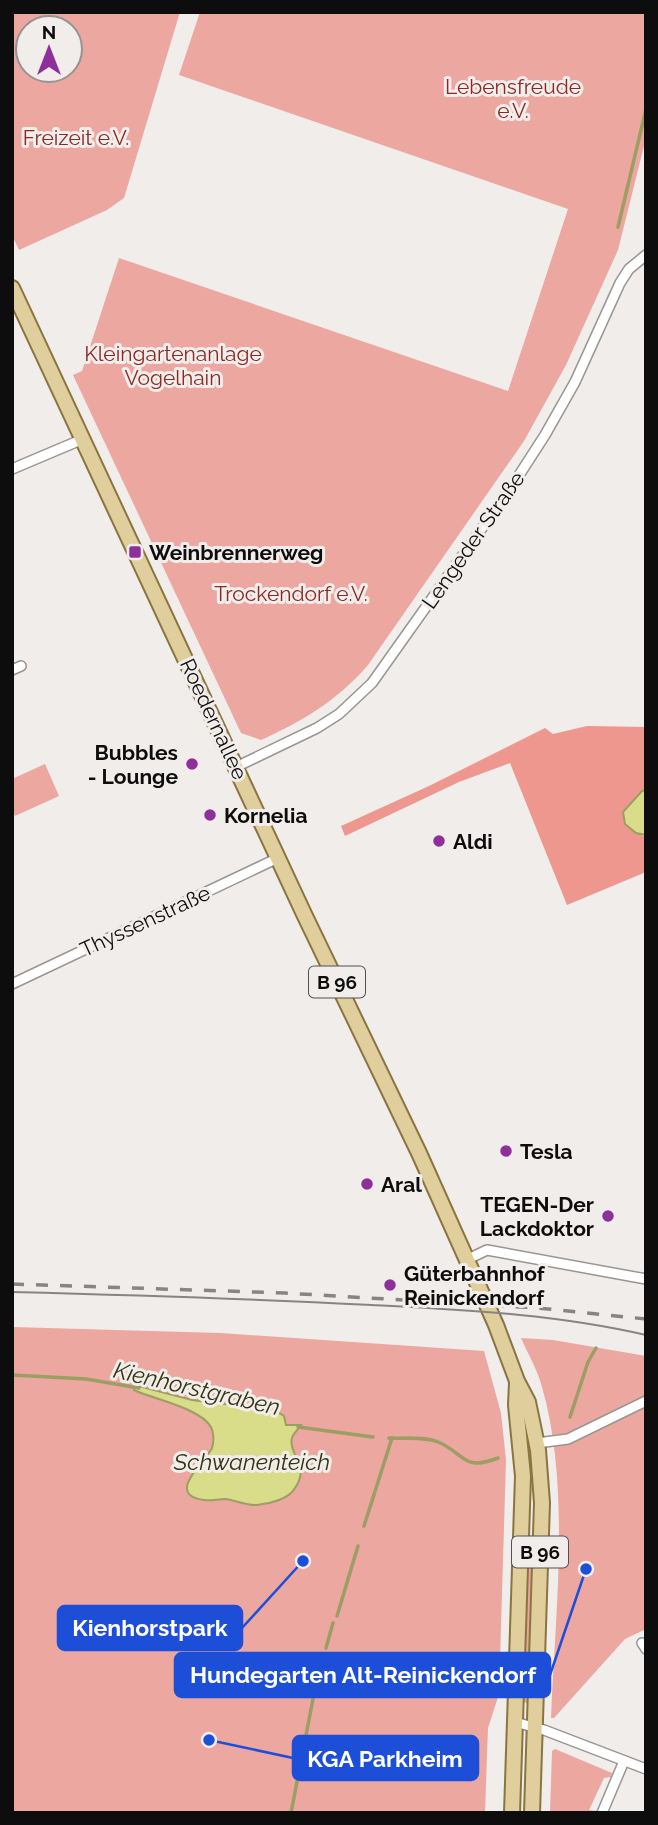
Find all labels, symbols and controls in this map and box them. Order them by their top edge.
north arrow [14,14,84,84]
text: N [42,21,56,43]
park label: Lebensfreude e.V. [445,74,581,123]
park label: Freizeit e.V. [23,125,129,150]
park label: Kleingartenanlage Vogelhain [84,341,262,390]
street label: Lengeder Straße [416,467,530,613]
place label: Weinbrennerweg [149,540,323,565]
marker: Weinbrennerweg [127,544,143,560]
park label: Trockendorf e.V. [214,581,368,606]
street label: Roedernallee [175,654,253,784]
place label: Bubbles - Lounge [88,740,178,789]
marker: Bubbles - Lounge [184,756,200,772]
place label: Kornelia [224,803,308,828]
marker: Kornelia [202,807,218,823]
place label: Aldi [453,829,493,854]
marker: Aldi [431,833,447,849]
street label: Thyssenstraße [76,880,214,962]
road number: B 96 [309,966,365,998]
place label: Tesla [520,1139,573,1164]
marker: Tesla [498,1143,514,1159]
place label: Aral [381,1172,422,1197]
marker: Aral [359,1176,375,1192]
place label: TEGEN-Der Lackdoktor [480,1192,594,1241]
marker: TEGEN-Der Lackdoktor [600,1208,616,1224]
place label: Güterbahnhof Reinickendorf [404,1261,546,1310]
marker: Güterbahnhof Reinickendorf [382,1277,398,1293]
water label: Kienhorstgraben [111,1356,283,1420]
water label: Schwanenteich [173,1448,330,1475]
road number: B 96 [512,1536,568,1568]
callout: Kienhorstpark [58,1606,242,1650]
text: Kienhorstpark [72,1614,228,1641]
callout: Hundegarten Alt-Reinickendorf [175,1653,550,1697]
text: Hundegarten Alt-Reinickendorf [190,1661,537,1688]
callout: KGA Parkheim [293,1736,478,1780]
text: KGA Parkheim [307,1745,463,1772]

